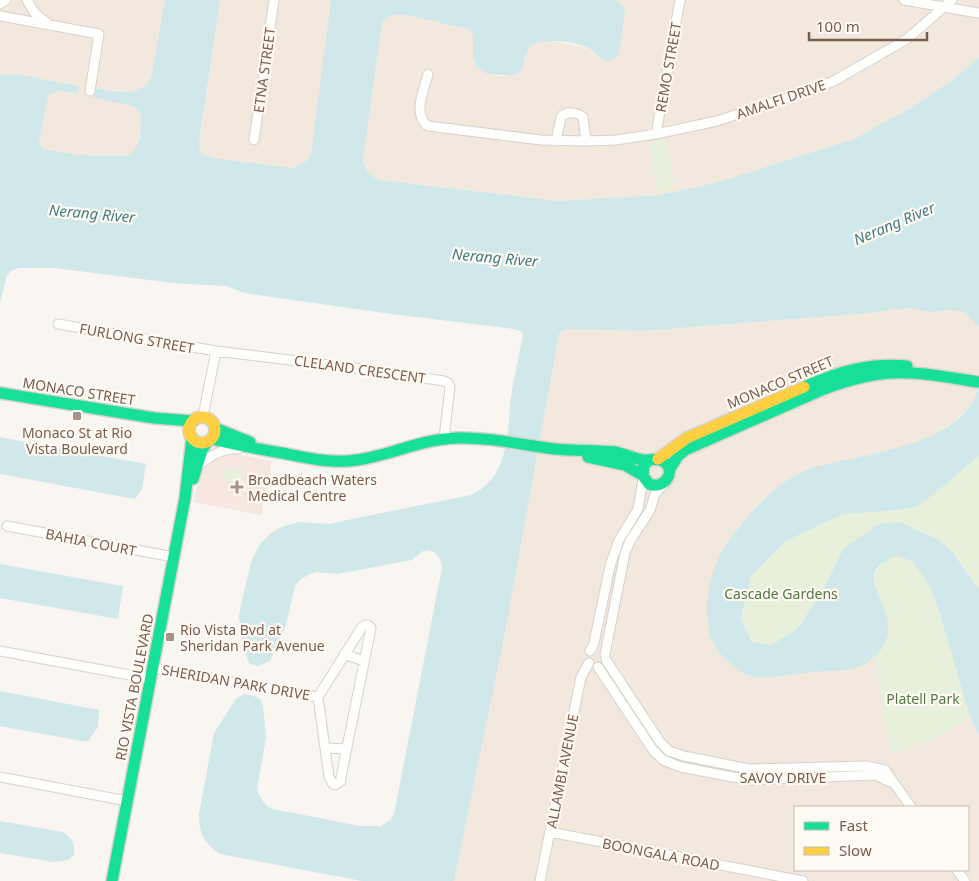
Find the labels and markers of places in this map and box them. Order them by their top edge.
marker: Monaco St at Rio Vista Boulevard [71,410,83,422]
place label: Monaco St at Rio Vista Boulevard [22,423,132,458]
place label: Broadbeach Waters Medical Centre [248,470,377,505]
marker: Broadbeach Waters Medical Centre [230,480,244,494]
place label: Rio Vista Bvd at Sheridan Park Avenue [180,620,325,655]
marker: Rio Vista Bvd at Sheridan Park Avenue [164,631,176,643]

